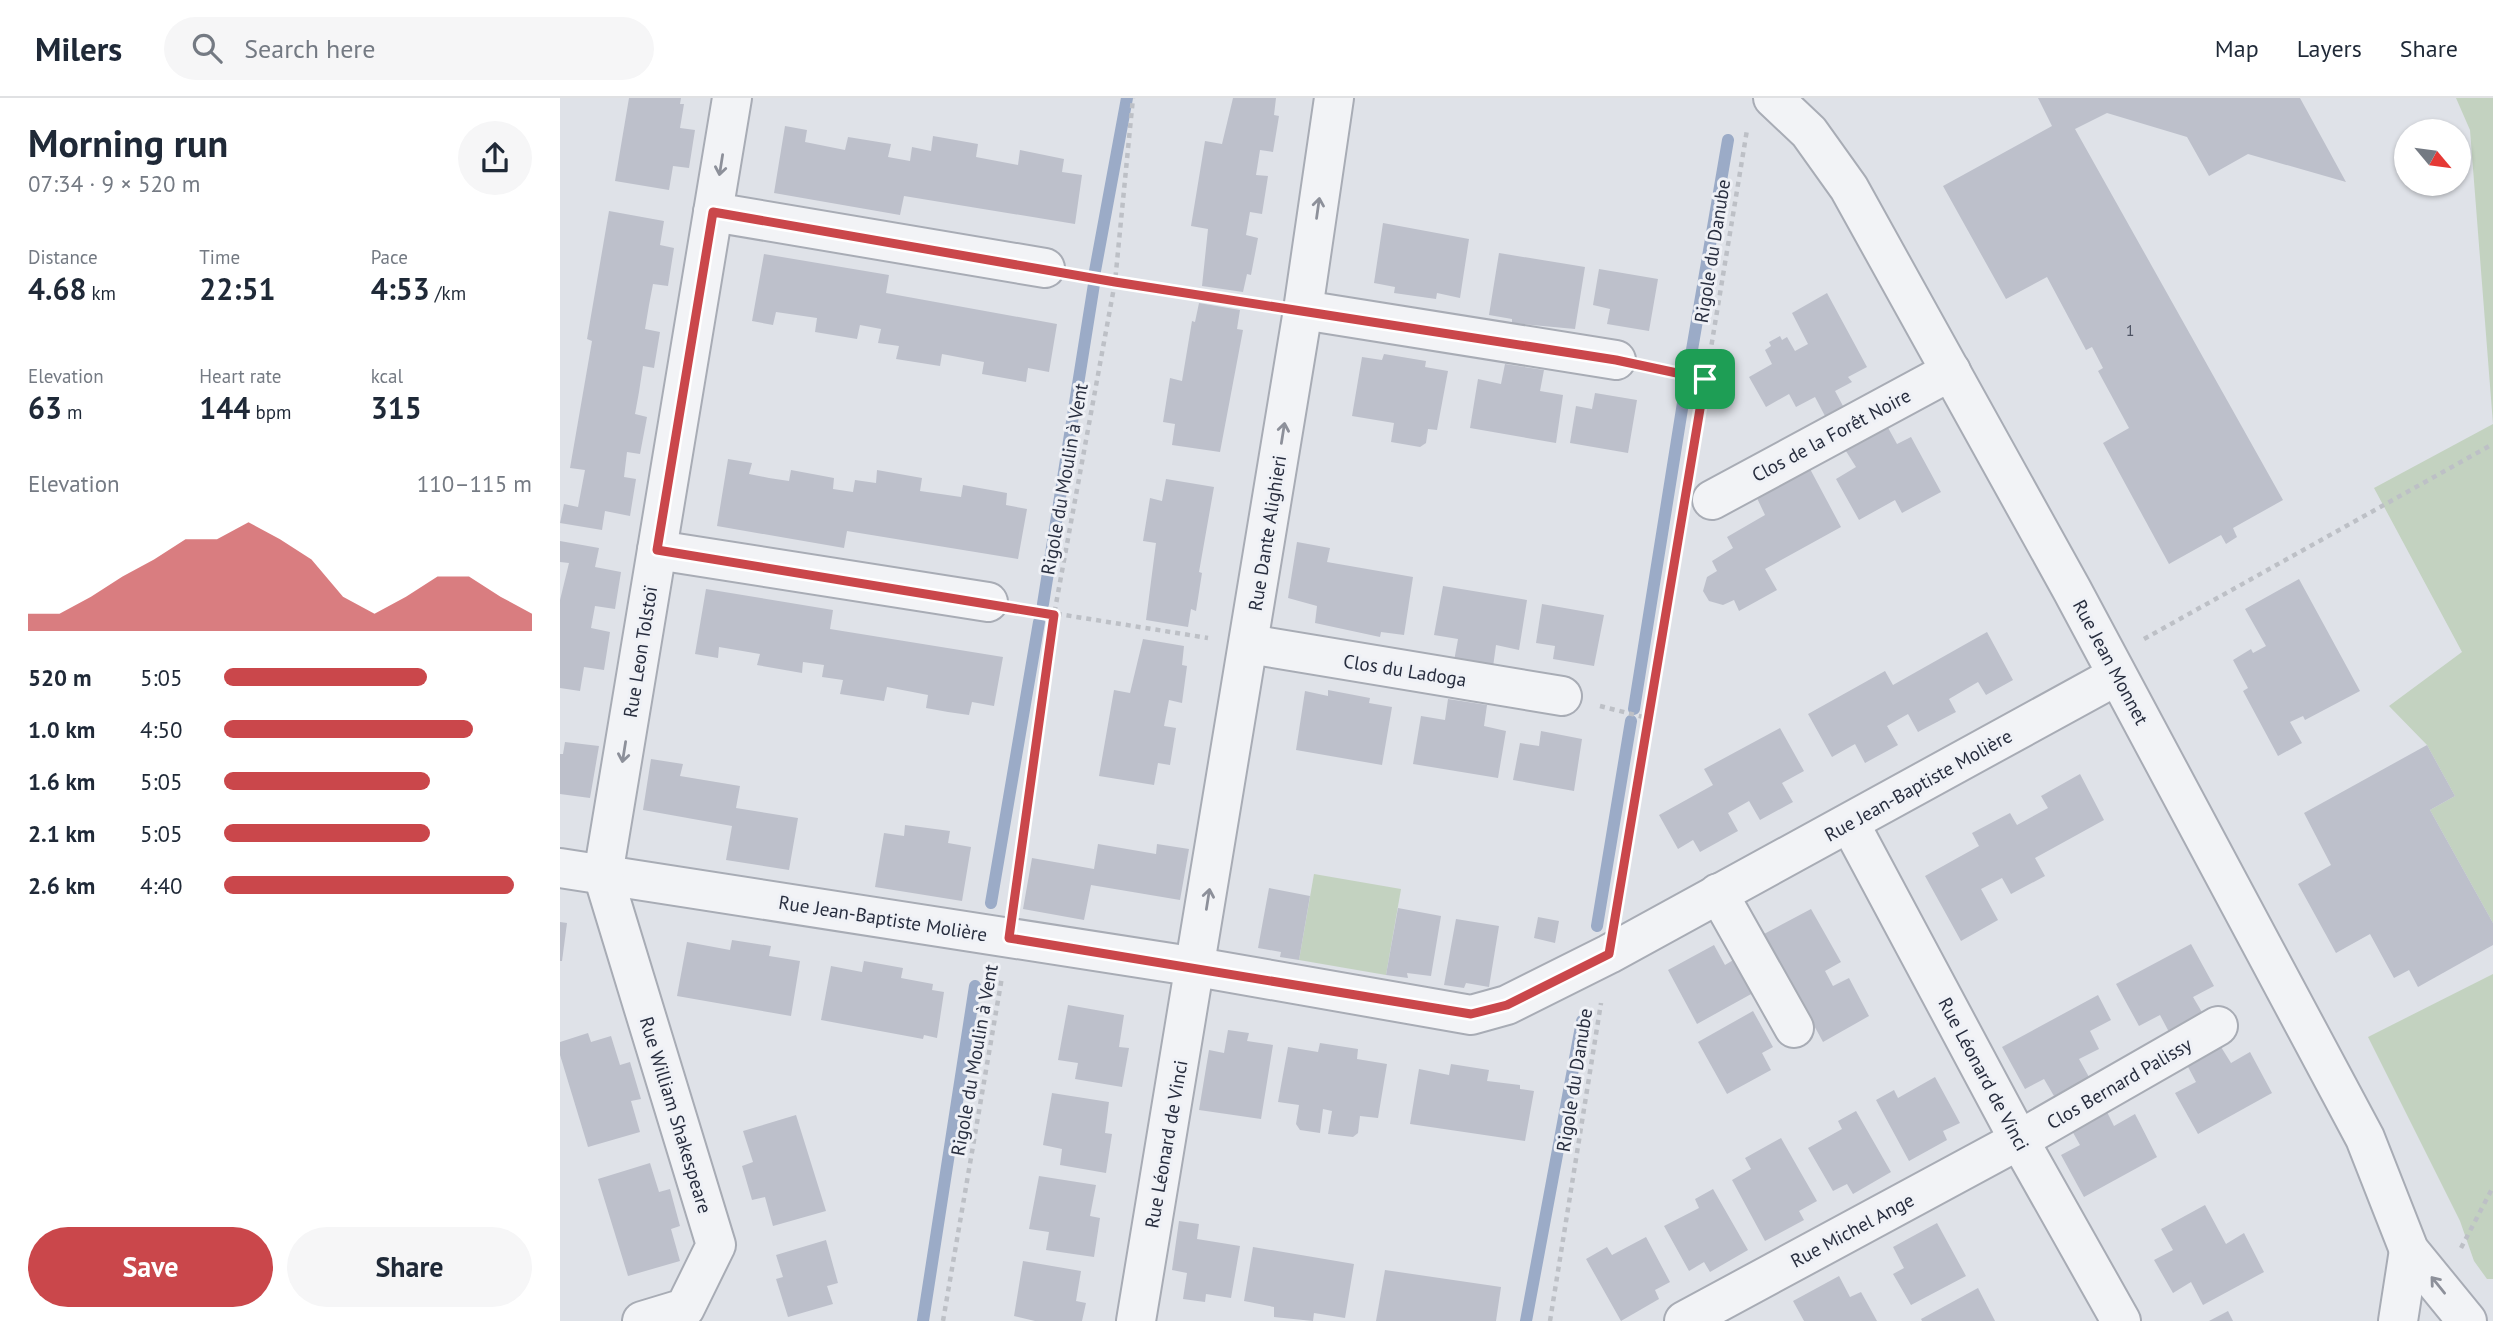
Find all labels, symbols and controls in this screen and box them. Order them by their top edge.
search box [164,17,654,80]
text: Milers [35,27,122,70]
icon: search [188,29,226,67]
text: Search here [244,32,375,65]
text: Map [2215,33,2259,64]
text: Layers [2297,33,2362,64]
text: Share [2400,33,2458,64]
text: Morning run [28,118,228,167]
north arrow [2394,119,2471,196]
map controls [2394,119,2471,196]
button: share [458,121,532,195]
one-way arrow [714,153,727,176]
text: 07:34 · 9 × 520 m [28,169,200,198]
street label: Rigole du Danube [1689,178,1735,324]
one-way arrow [1312,197,1325,220]
text: Distance [28,245,98,269]
text: Time [199,245,240,269]
text: Pace [371,245,408,269]
text: 4.68 [28,269,86,308]
text: 22:51 [199,269,275,308]
text: 4:53 [371,269,430,308]
text: km [86,281,116,305]
text: /km [430,281,466,305]
house number: 1 [2126,320,2134,340]
pin [1675,349,1735,409]
icon: arrive [1686,360,1724,398]
text: Elevation [28,364,104,388]
text: Heart rate [199,364,281,388]
text: kcal [371,364,403,388]
street label: Rigole du Moulin à Vent [1035,381,1093,577]
street label: Clos de la Forêt Noire [1747,383,1915,487]
text: 63 [28,388,62,427]
text: 144 [199,388,250,427]
text: 315 [371,388,422,427]
text: m [62,400,83,424]
text: bpm [250,400,291,424]
one-way arrow [1277,422,1290,445]
street label: Rue Dante Alighieri [1243,453,1291,613]
text: Elevation [28,469,120,498]
text: 110–115 m [417,469,532,498]
street label: Rue Leon Tolstoï [618,584,662,719]
street label: Rue Jean Monnet [2068,595,2154,729]
street label: Clos du Ladoga [1342,648,1468,692]
text: 520 m [28,663,91,692]
text: 5:05 [140,663,183,692]
text: 1.0 km [28,715,95,744]
text: 4:50 [140,715,183,744]
street label: Rue Jean-Baptiste Molière [1820,723,2016,847]
one-way arrow [617,740,630,763]
text: 1.6 km [28,767,95,796]
text: 5:05 [140,767,183,796]
text: 2.1 km [28,819,95,848]
text: 5:05 [140,819,183,848]
text: 2.6 km [28,871,95,900]
text: 4:40 [140,871,183,900]
one-way arrow [1202,888,1215,911]
street label: Rue Jean-Baptiste Molière [777,890,989,946]
street label: Rigole du Moulin à Vent [945,962,1003,1158]
street label: Rue Léonard de Vinci [1933,993,2035,1155]
street label: Rigole du Danube [1551,1007,1597,1153]
street label: Rue William Shakespeare [635,1014,717,1216]
street label: Clos Bernard Palissy [2042,1032,2196,1134]
street label: Rue Léonard de Vinci [1139,1058,1193,1230]
street label: Rue Michel Ange [1786,1187,1918,1273]
button: Save [28,1227,273,1307]
button: Share [287,1227,532,1307]
one-way arrow [2430,1277,2446,1295]

